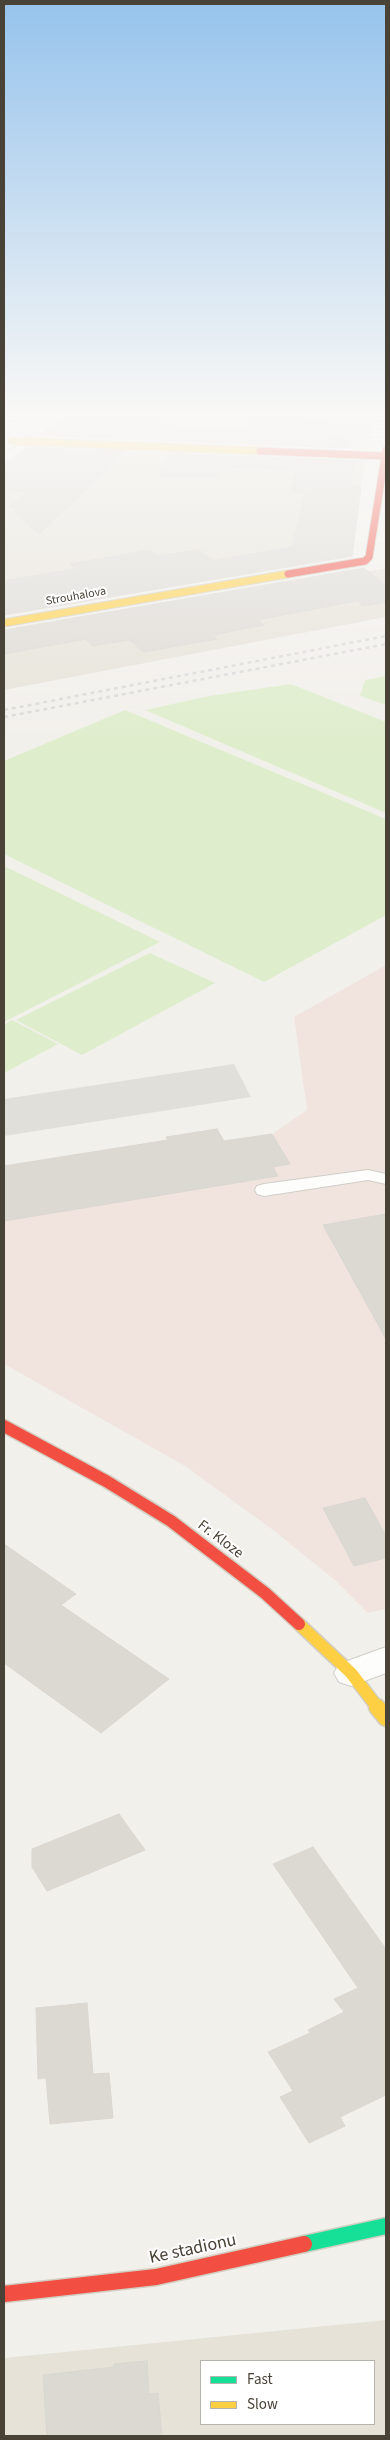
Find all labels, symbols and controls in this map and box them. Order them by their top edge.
street label: Strouhalova [45,585,107,609]
street label: Fr. Kloze [194,1517,246,1563]
street label: Ke stadionu [147,2230,239,2270]
legend [200,2360,375,2425]
text: Fast [247,2369,273,2390]
text: Slow [247,2394,278,2415]

